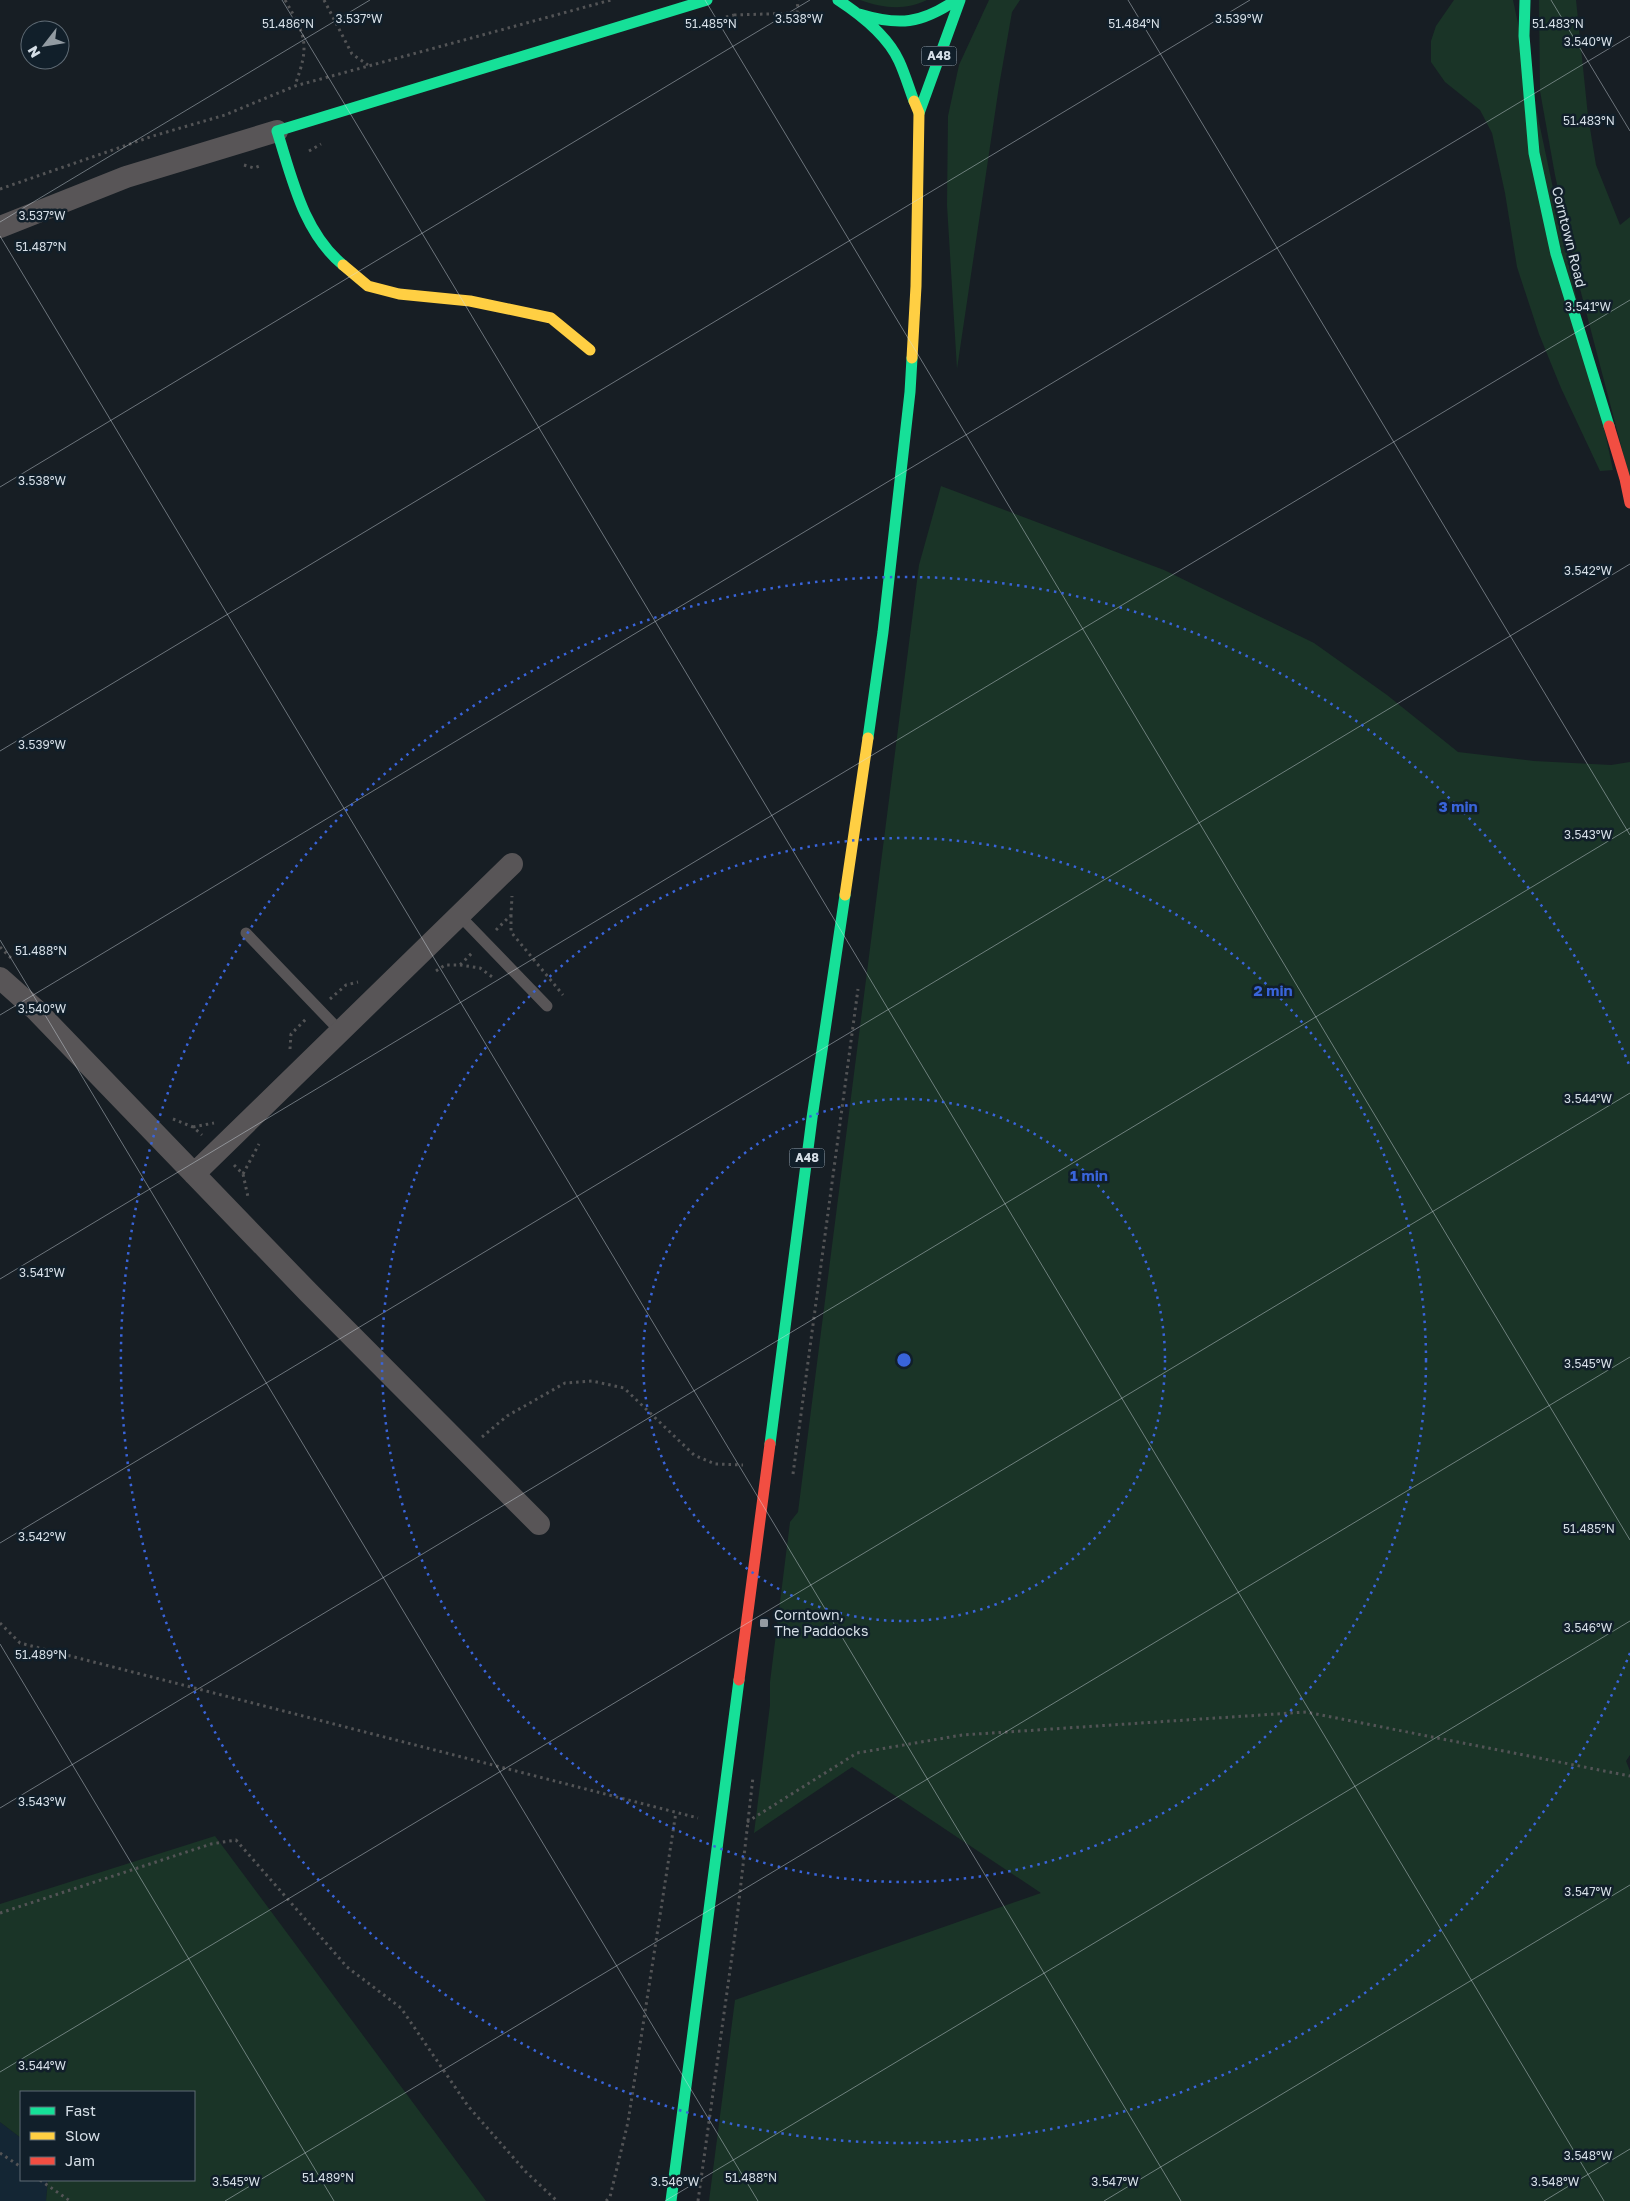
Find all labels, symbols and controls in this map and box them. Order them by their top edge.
text: 3.537°W [335,11,383,26]
text: 3.538°W [775,11,824,26]
text: 3.539°W [1215,11,1264,26]
text: 51.486°N [262,16,314,31]
text: 51.485°N [685,16,737,31]
text: 51.484°N [1108,16,1160,31]
text: 51.483°N [1532,16,1584,31]
north arrow [20,20,70,70]
text: 3.540°W [1564,34,1613,49]
text: N [23,43,43,61]
road number: A48 [922,46,956,66]
text: 51.483°N [1563,113,1615,128]
street label: Corntown Road [1549,185,1590,289]
text: 3.537°W [18,208,66,223]
text: 51.487°N [15,239,67,254]
text: 3.541°W [1565,299,1611,314]
text: 3.538°W [18,473,67,488]
text: 3.542°W [1564,563,1613,578]
text: 3.539°W [18,737,67,752]
text: 3 min [1438,797,1478,815]
text: 3.543°W [1564,827,1613,842]
text: 51.488°N [15,943,67,958]
text: 2 min [1253,981,1293,999]
text: 3.540°W [18,1001,67,1016]
text: 3.544°W [1564,1091,1612,1106]
road number: A48 [790,1148,824,1168]
text: 1 min [1070,1166,1108,1184]
text: 3.541°W [19,1265,65,1280]
centre of rings [895,1351,913,1369]
text: 3.545°W [1564,1356,1613,1371]
text: 51.485°N [1563,1521,1615,1536]
text: 3.542°W [18,1529,67,1544]
place label: Corntown, The Paddocks [774,1606,868,1639]
marker: Corntown, The Paddocks [758,1617,770,1629]
text: 3.546°W [1564,1620,1613,1635]
text: 51.489°N [15,1647,67,1662]
text: 3.543°W [18,1794,67,1809]
text: 3.547°W [1564,1884,1612,1899]
text: 3.544°W [18,2058,66,2073]
legend [20,2091,195,2181]
text: Fast [65,2101,96,2119]
text: Slow [65,2126,100,2144]
text: 3.548°W [1564,2148,1613,2163]
text: Jam [65,2151,95,2169]
text: 51.489°N [302,2170,354,2185]
text: 51.488°N [725,2170,777,2185]
text: 3.545°W [212,2174,261,2189]
text: 3.546°W [651,2174,700,2189]
text: 3.547°W [1091,2174,1139,2189]
text: 3.548°W [1531,2174,1580,2189]

